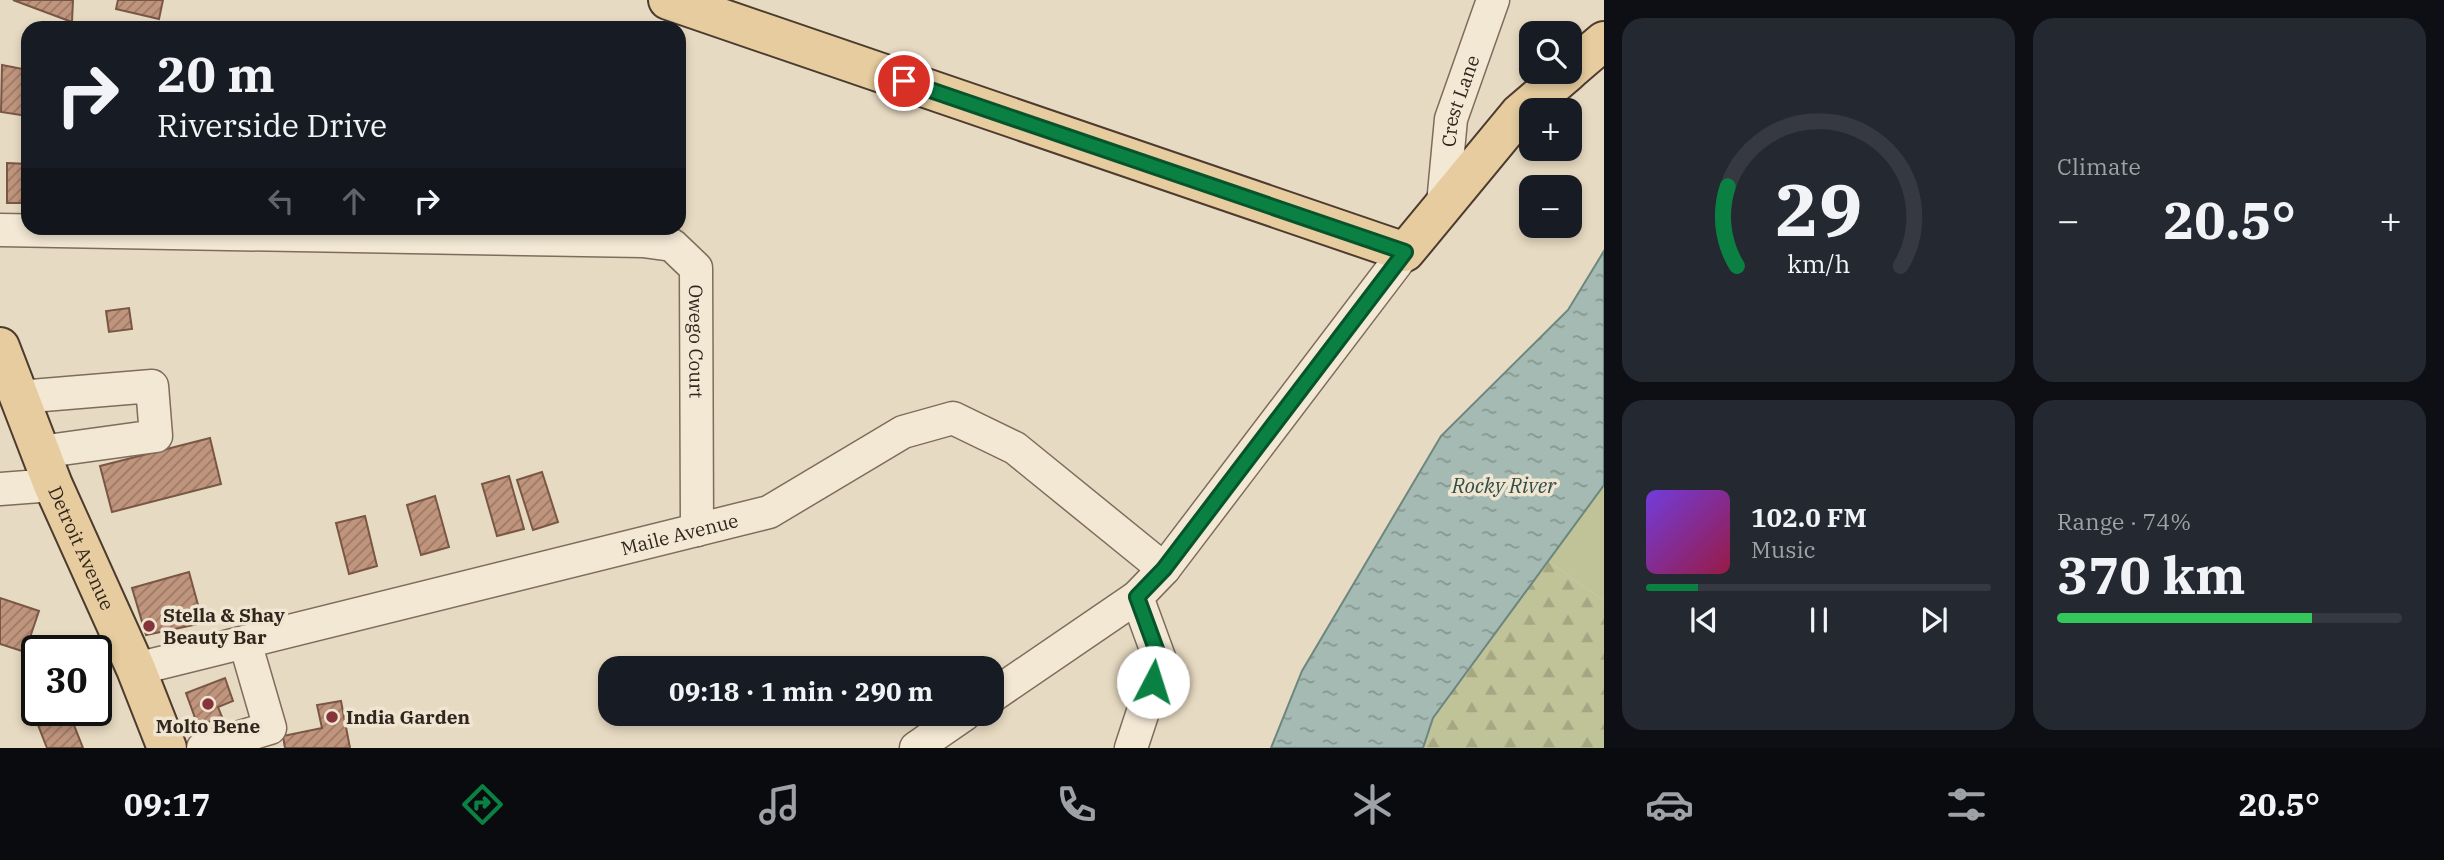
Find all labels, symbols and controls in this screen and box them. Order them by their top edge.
map controls [1519,21,1582,238]
button: search [1519,21,1582,84]
text: 20 m [157,42,275,105]
icon: right [42,49,133,140]
pin [874,51,934,111]
street label: Crest Lane [1436,52,1485,148]
icon: arrive [885,62,923,100]
button: + [1519,98,1582,161]
text: Riverside Drive [157,104,387,146]
text: Climate [2057,151,2141,181]
text: 29 [1775,161,1862,256]
button: − [1519,175,1582,238]
icon: left [262,182,300,220]
icon: ahead [335,182,373,220]
icon: right [408,182,446,220]
text: 20.5° [2163,186,2296,253]
text: − [2057,195,2080,244]
text: + [2379,195,2402,244]
text: km/h [1787,247,1850,280]
street label: Owego Court [684,284,708,399]
water label: Rocky River [1451,471,1557,499]
street label: Detroit Avenue [43,482,120,614]
text: 102.0 FM [1751,500,1867,534]
text: Range · 74% [2057,506,2191,536]
street label: Maile Avenue [618,508,741,560]
text: Music [1751,534,1816,564]
text: 370 km [2057,541,2246,608]
icon: previous [1685,601,1723,639]
icon: pause [1800,601,1838,639]
icon: next [1915,601,1953,639]
place label: Stella & Shay Beauty Bar [163,603,285,649]
marker: Stella & Shay Beauty Bar [141,618,157,634]
speed limit sign: 30 [21,635,112,726]
position arrow [1116,645,1190,719]
text: 09:18 · 1 min · 290 m [669,674,933,708]
marker: Molto Bene [200,696,216,712]
place label: India Garden [346,705,470,729]
marker: India Garden [324,709,340,725]
place label: Molto Bene [156,714,260,738]
icon: directions [458,780,507,829]
icon: music [755,780,804,829]
icon: phone [1052,780,1101,829]
icon: climate [1348,780,1397,829]
icon: car [1645,780,1694,829]
icon: filters [1942,780,1991,829]
text: 09:17 [124,783,210,825]
text: 20.5° [2238,783,2320,825]

